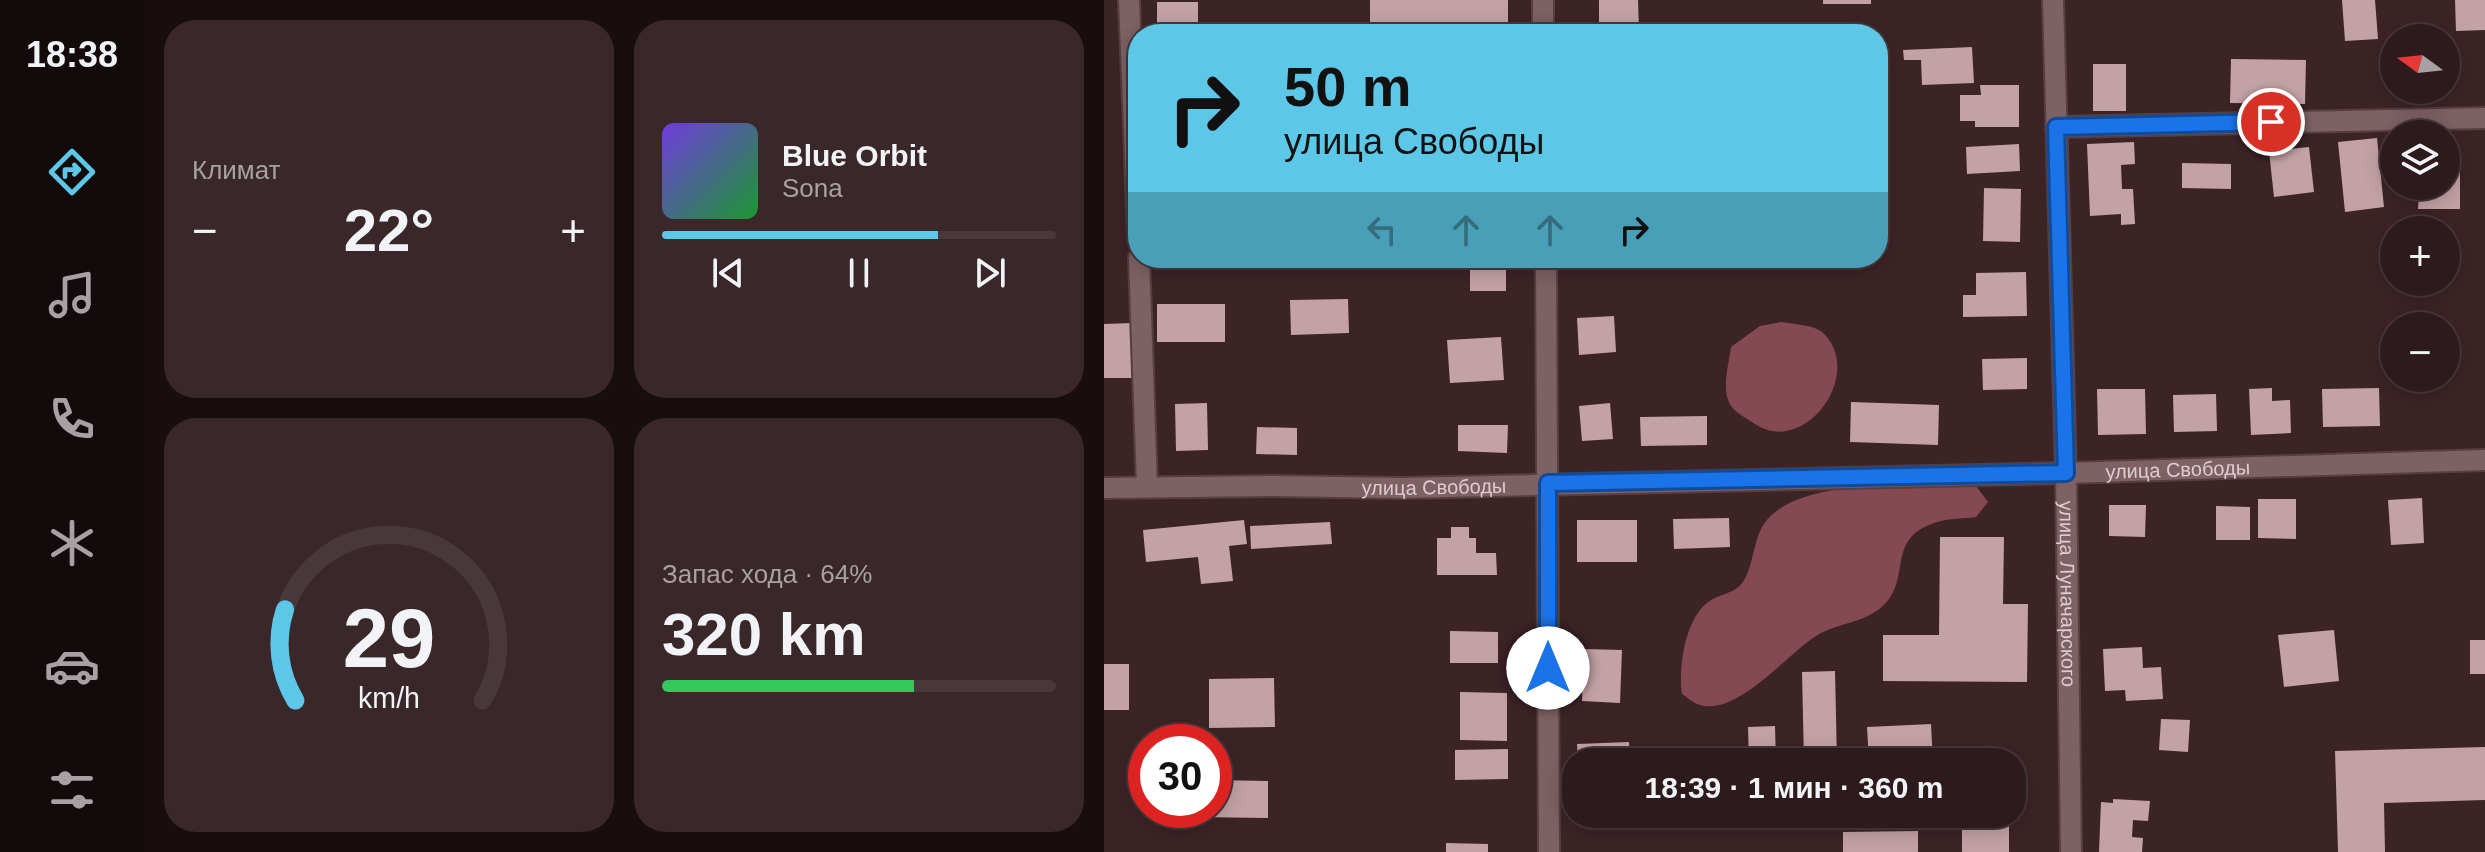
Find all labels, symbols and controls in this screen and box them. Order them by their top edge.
north arrow [2380,24,2460,104]
map controls [2380,24,2460,392]
text: 18:38 [26,34,118,75]
text: 50 m [1284,55,1412,118]
icon: right [1152,56,1256,160]
pin [2237,88,2305,156]
icon: arrive [2249,100,2293,144]
button: layers [2380,120,2460,200]
text: улица Свободы [1284,121,1544,162]
text: Blue Orbit [782,139,927,172]
icon: directions [44,144,100,200]
text: Климат [192,155,281,185]
text: Sona [782,173,843,203]
text: 22° [344,197,434,264]
text: − [192,206,218,255]
text: + [560,206,586,255]
icon: left [1360,208,1404,252]
icon: ahead [1444,208,1488,252]
icon: ahead [1528,208,1572,252]
icon: right [1612,208,1656,252]
button: + [2380,216,2460,296]
icon: previous [706,251,750,295]
icon: pause [837,251,881,295]
icon: next [968,251,1012,295]
icon: music [44,267,100,323]
button: − [2380,312,2460,392]
icon: phone [44,391,100,447]
street label: улица Свободы [2105,456,2250,483]
street label: улица Свободы [1361,475,1507,499]
street label: улица Луначарского [2055,500,2080,687]
icon: climate [44,515,100,571]
text: Запас хода · 64% [662,559,872,589]
text: 29 [343,592,435,685]
text: 320 km [662,601,866,668]
position arrow [1506,626,1590,710]
icon: car [44,638,100,694]
text: km/h [358,682,420,714]
speed limit sign: 30 [1128,724,1232,828]
icon: filters [44,762,100,818]
text: 18:39 · 1 мин · 360 m [1645,771,1943,804]

